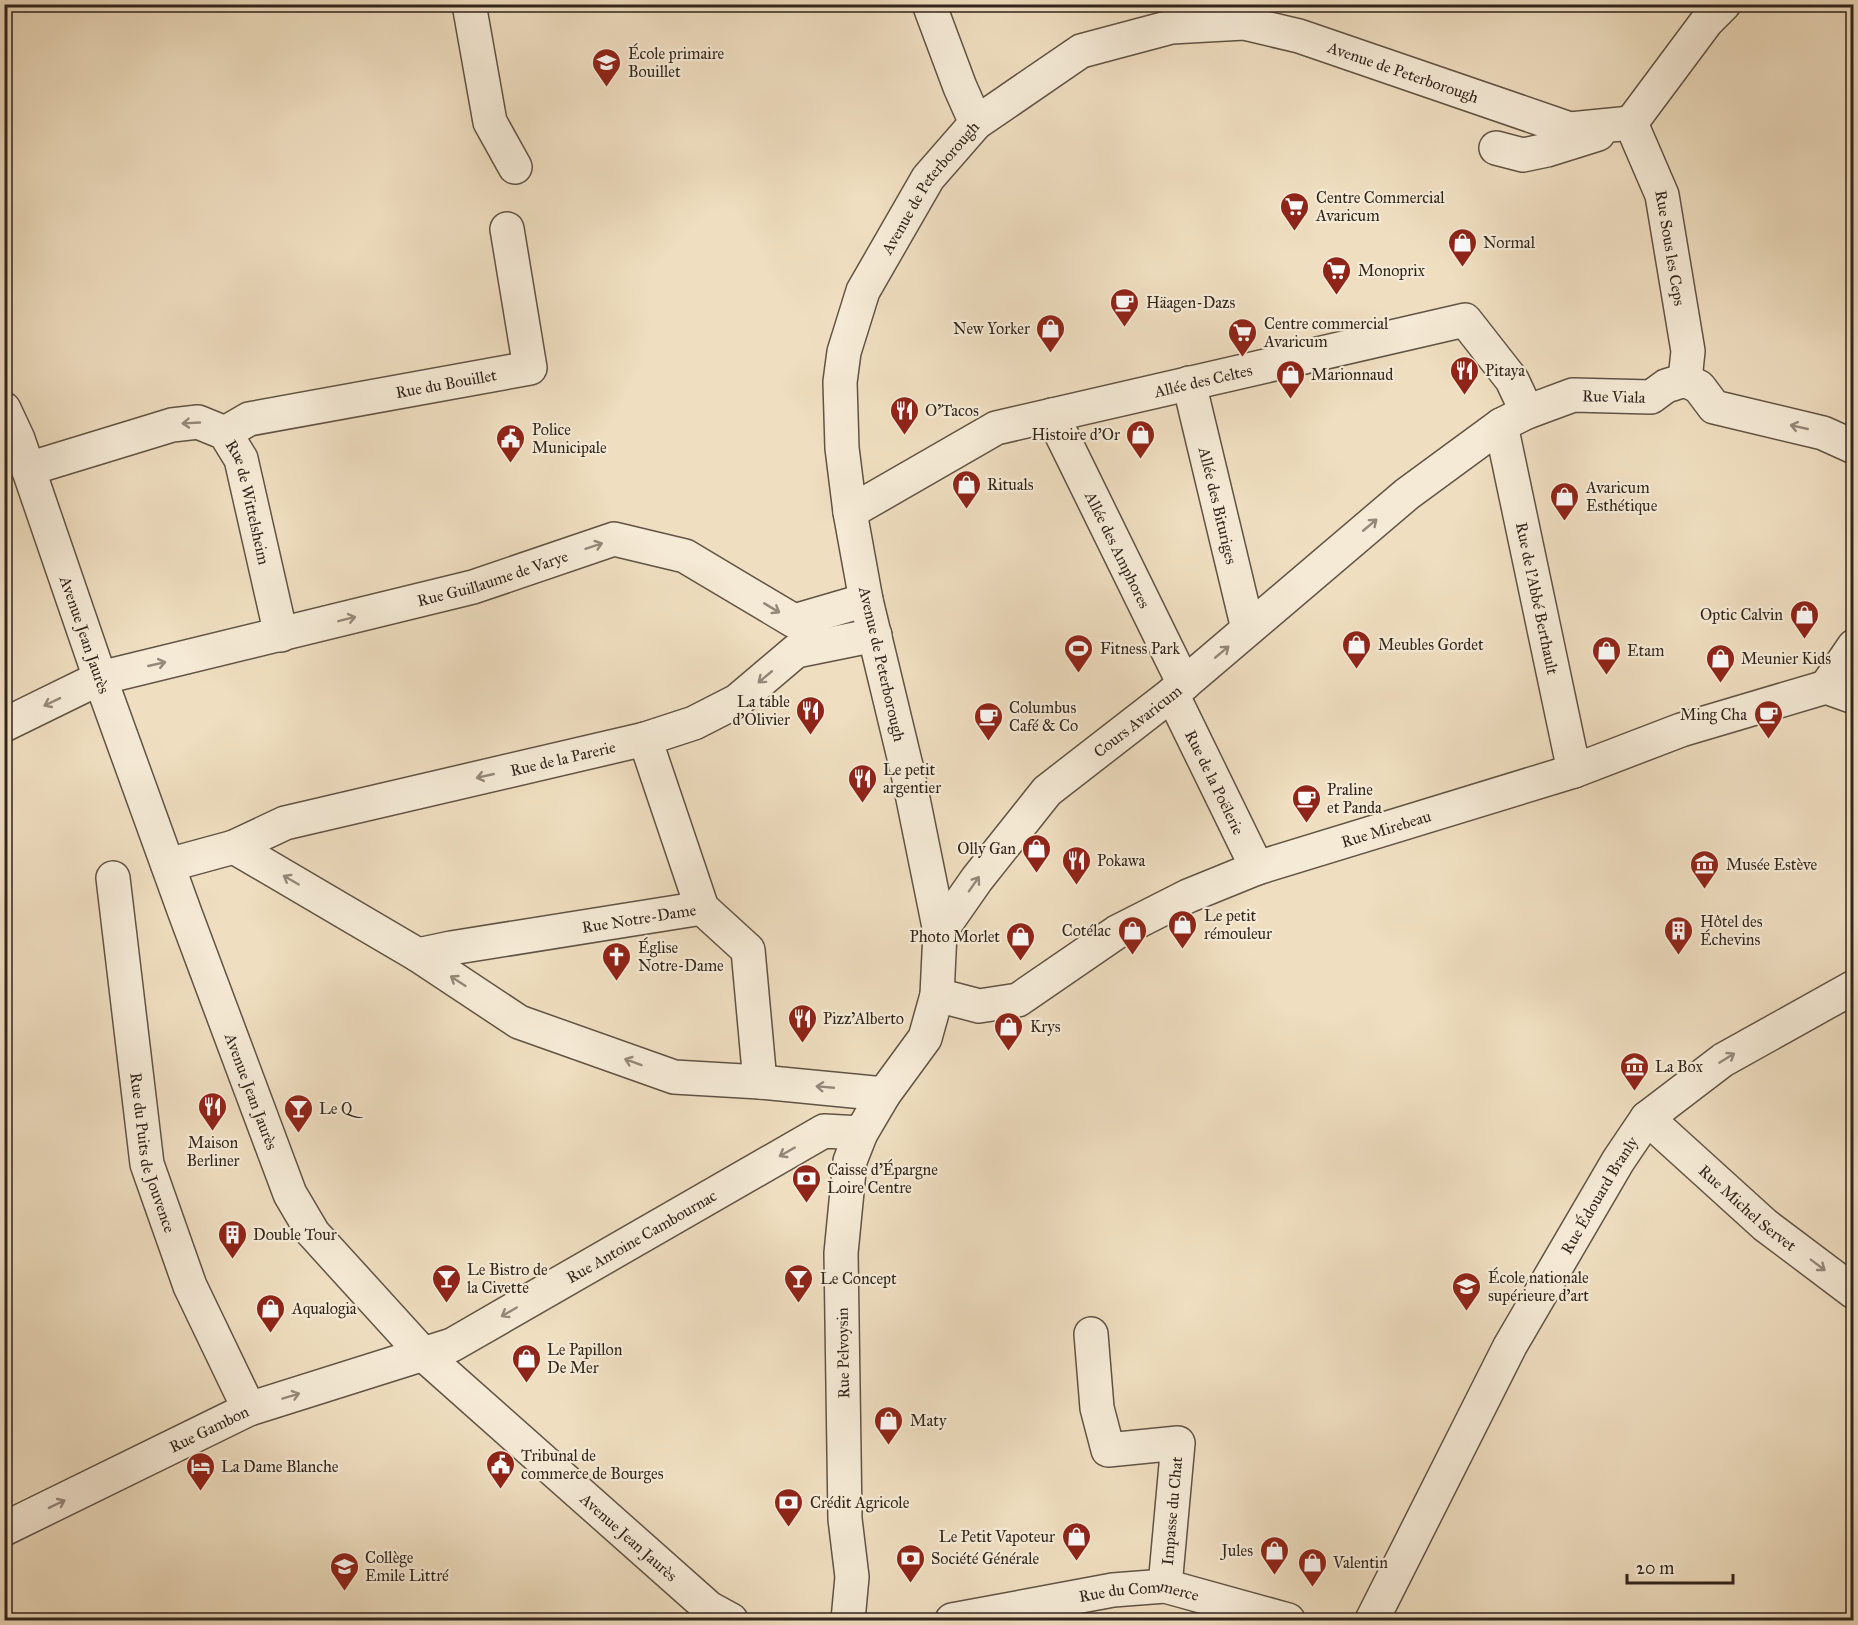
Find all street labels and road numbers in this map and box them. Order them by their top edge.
street label: Avenue de Peterborough [1324,37,1481,107]
street label: Avenue de Peterborough [876,117,983,258]
street label: Rue Sous les Ceps [1652,189,1690,307]
street label: Allée des Celtes [1151,360,1254,401]
street label: Rue du Bouillet [394,365,498,402]
street label: Rue Viala [1582,386,1646,406]
street label: Rue de Wittelsheim [222,436,274,567]
street label: Allée des Bituriges [1195,444,1242,566]
street label: Allée des Amphores [1081,487,1155,611]
street label: Rue de l'Abbé Berthault [1512,520,1563,676]
street label: Rue Guillaume de Varye [415,546,571,610]
street label: Avenue Jean Jaurès [56,572,114,696]
street label: Avenue de Peterborough [854,584,909,744]
street label: Cours Avaricum [1089,680,1186,761]
street label: Rue de la Poëlerie [1181,727,1249,838]
street label: Rue de la Parerie [508,737,618,780]
street label: Rue Mirebeau [1339,806,1434,851]
street label: Rue Notre-Dame [580,900,698,937]
street label: Avenue Jean Jaurès [221,1029,282,1152]
street label: Rue du Puits de Jouvence [127,1072,180,1235]
street label: Rue Édouard Branly [1556,1132,1642,1257]
street label: Rue Michel Servet [1695,1160,1801,1255]
street label: Rue Antoine Cambournac [563,1185,720,1287]
street label: Rue Pelvoysin [833,1307,853,1399]
street label: Rue Gambon [166,1401,252,1456]
street label: Impasse du Chat [1158,1456,1186,1566]
street label: Avenue Jean Jaurès [576,1488,681,1585]
street label: Rue du Commerce [1077,1576,1202,1606]

